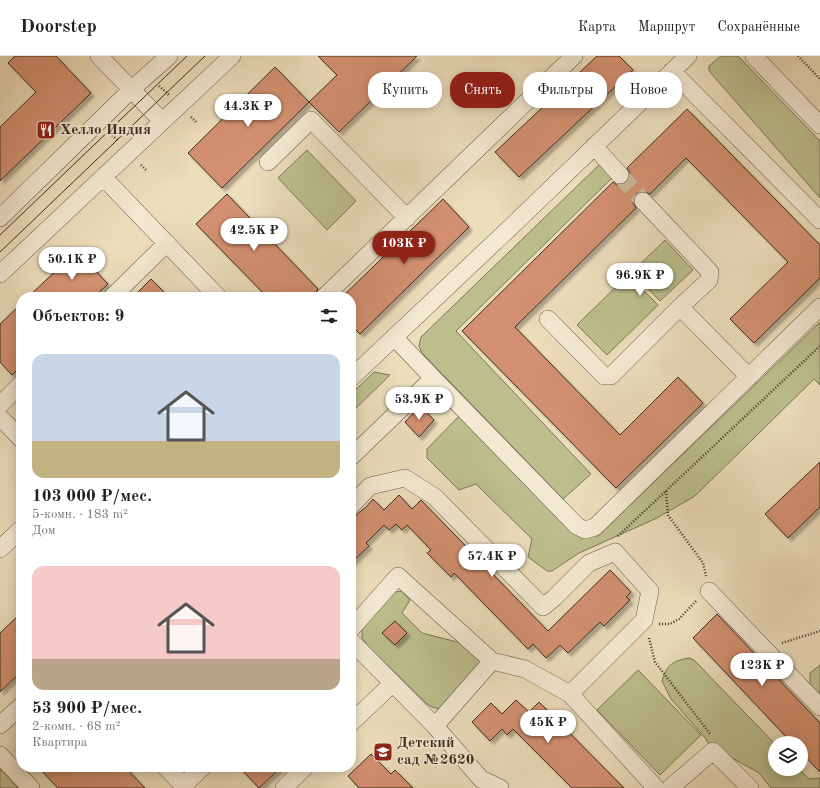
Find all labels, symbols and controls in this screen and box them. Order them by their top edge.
text: Doorstep [20,18,97,37]
text: Карта [578,20,616,34]
text: Маршрут [638,20,695,34]
text: Сохранённые [717,20,800,34]
chip: Купить [368,72,442,108]
chip: Снять [450,72,515,108]
chip: Фильтры [523,72,607,108]
chip: Новое [615,72,682,108]
pin: 44.3K ₽ [211,94,285,128]
text: 44.3K ₽ [223,100,273,113]
restaurant icon: Хелло Индия [35,119,57,141]
place label: Хелло Индия [60,123,151,138]
pin: 42.5K ₽ [217,218,291,252]
text: 42.5K ₽ [229,224,279,237]
pin: 103K ₽ [371,231,437,265]
text: 103K ₽ [381,237,427,250]
pin: 50.1K ₽ [35,247,109,281]
text: 50.1K ₽ [47,253,97,266]
pin: 96.9K ₽ [603,263,677,297]
text: 96.9K ₽ [615,269,665,282]
icon: filters [318,305,340,327]
text: Объектов: 9 [32,308,124,325]
icon: home [150,380,222,452]
pin: 53.9K ₽ [382,387,456,421]
text: 53.9K ₽ [394,393,444,406]
text: 103 000 ₽/мес. [32,488,152,505]
text: 5-комн. · 183 m² [32,508,128,521]
text: Дом [32,524,56,537]
pin: 57.4K ₽ [455,544,529,578]
text: 57.4K ₽ [467,550,517,563]
icon: home [150,592,222,664]
pin: 123K ₽ [729,653,795,687]
text: 123K ₽ [739,659,785,672]
text: 53 900 ₽/мес. [32,700,142,717]
pin: 45K ₽ [520,710,576,744]
text: 45K ₽ [529,716,567,729]
text: 2-комн. · 68 m² [32,720,120,733]
text: Квартира [32,736,87,749]
place label: Детский сад №2620 [397,736,474,768]
map controls [768,736,808,776]
button: layers [768,736,808,776]
school or university icon: Детский сад №2620 [372,741,394,763]

